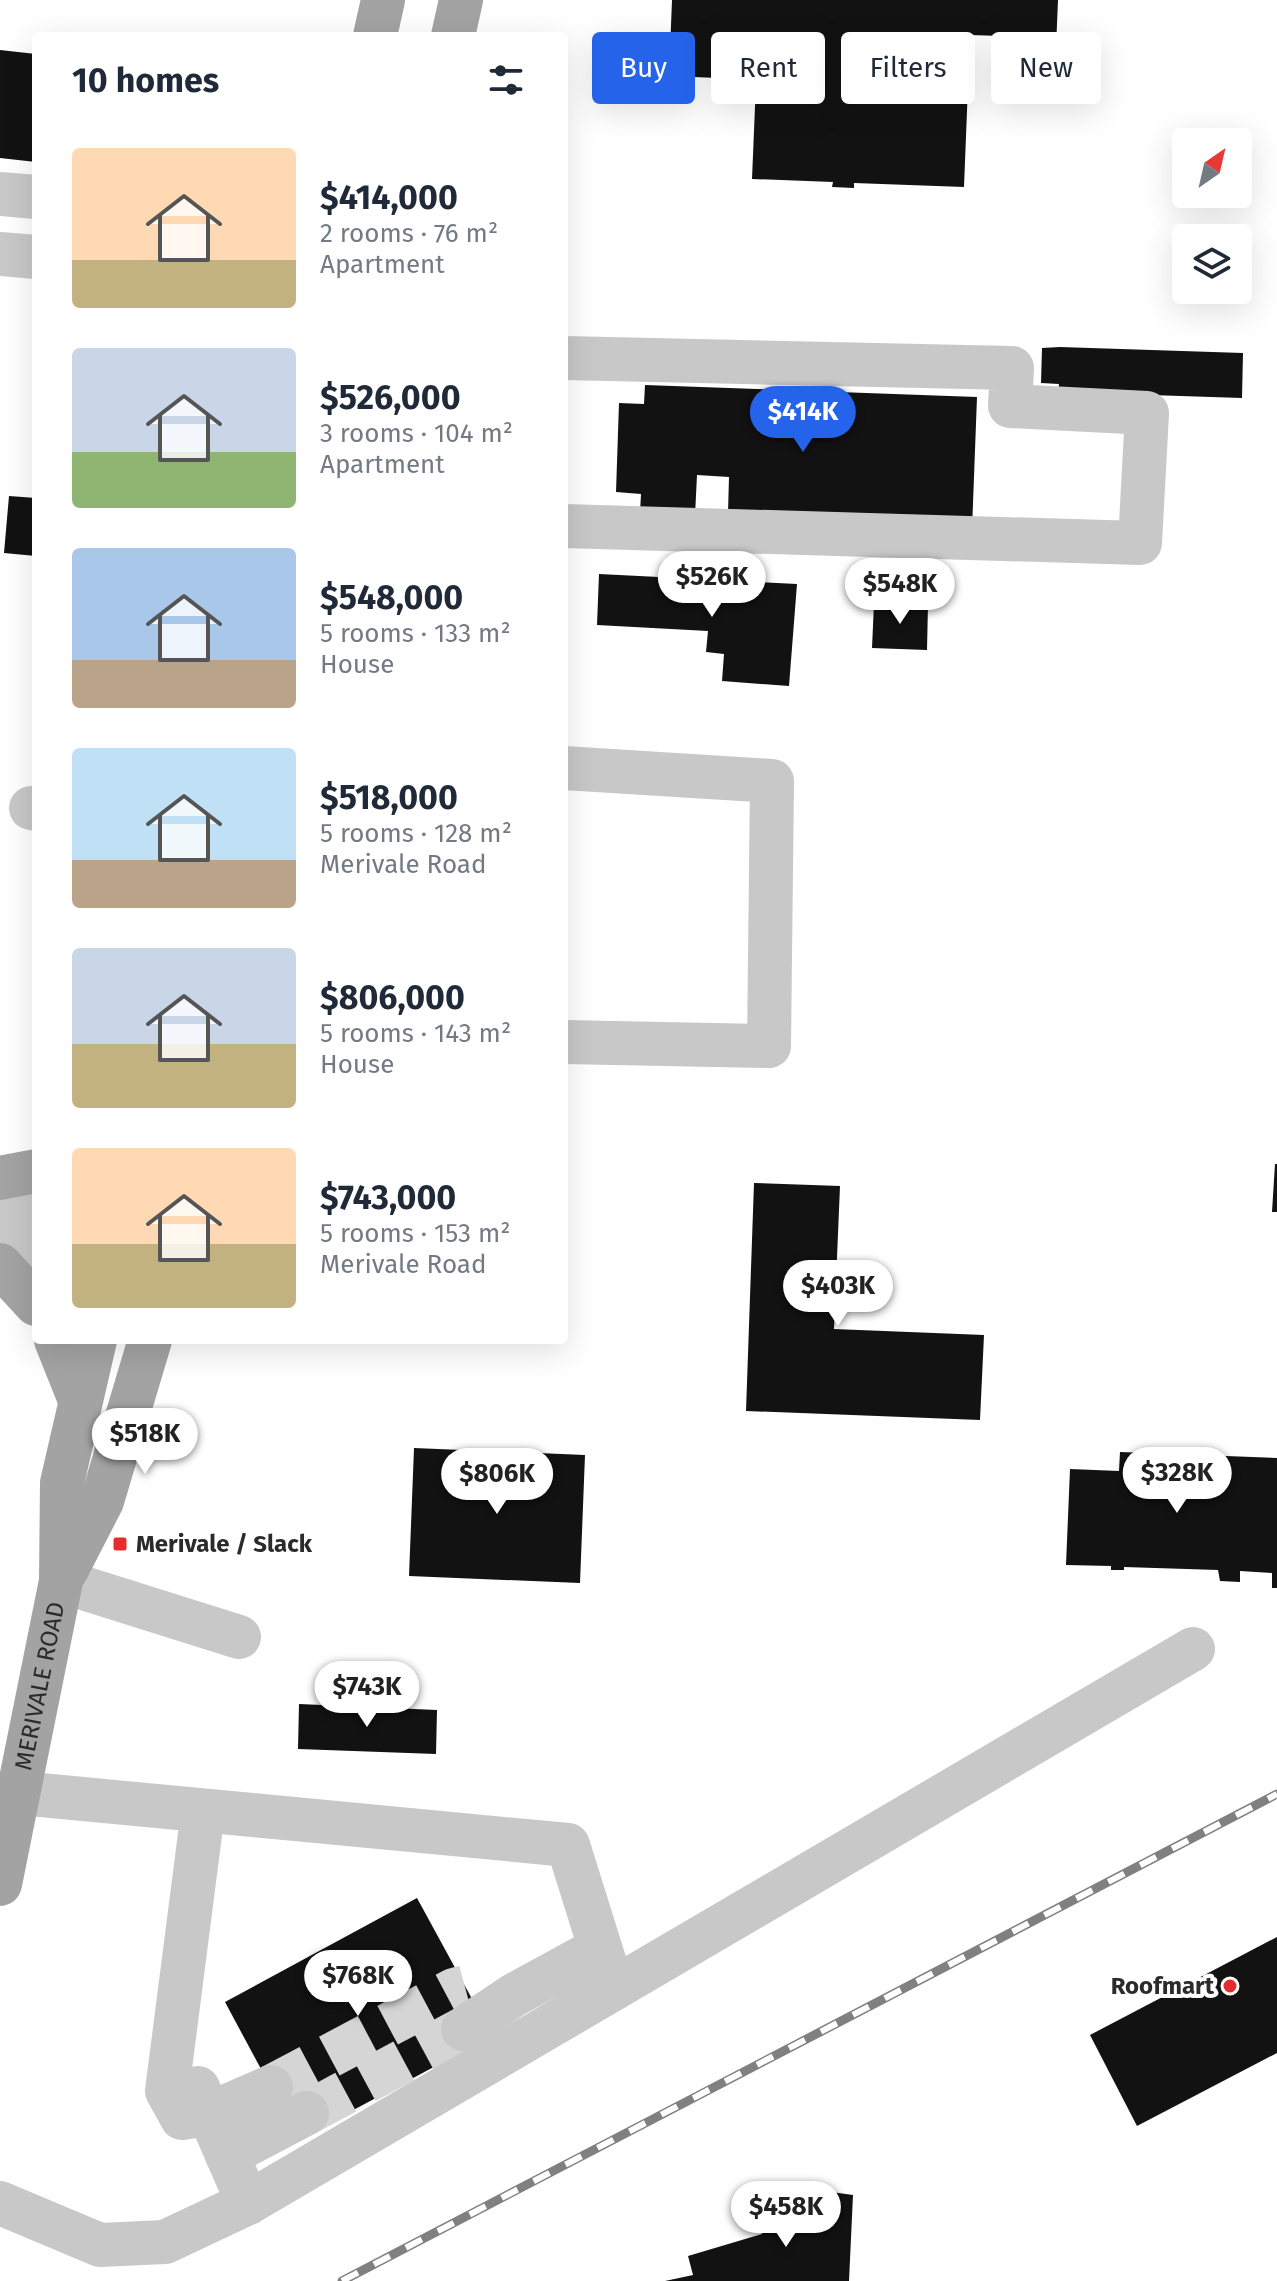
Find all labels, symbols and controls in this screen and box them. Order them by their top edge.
chip: Buy [592,32,695,104]
chip: Rent [711,32,825,104]
chip: Filters [841,32,975,104]
chip: New [991,32,1101,104]
icon: filters [484,58,528,102]
text: 10 homes [72,60,219,101]
north arrow [1172,128,1252,208]
map controls [1172,128,1252,304]
text: $414,000 [320,177,458,218]
icon: home [136,180,232,276]
text: 2 rooms · 76 m² [320,218,498,249]
button: layers [1172,224,1252,304]
text: Apartment [320,249,445,280]
text: $526,000 [320,377,461,418]
icon: home [136,380,232,476]
pin: $414K [747,386,859,454]
text: $414K [768,396,838,427]
text: 3 rooms · 104 m² [320,418,513,449]
text: Apartment [320,449,445,480]
pin: $526K [656,551,768,619]
pin: $548K [844,558,956,626]
text: $526K [676,561,748,592]
text: $548K [863,568,937,599]
text: $548,000 [320,577,463,618]
icon: home [136,580,232,676]
text: 5 rooms · 133 m² [320,618,511,649]
text: House [320,649,394,680]
text: $518,000 [320,777,458,818]
icon: home [136,780,232,876]
text: 5 rooms · 128 m² [320,818,512,849]
text: Merivale Road [320,849,487,880]
text: $806,000 [320,977,465,1018]
icon: home [136,980,232,1076]
text: 5 rooms · 143 m² [320,1018,511,1049]
text: House [320,1049,394,1080]
text: $743,000 [320,1177,456,1218]
icon: home [136,1180,232,1276]
text: 5 rooms · 153 m² [320,1218,511,1249]
text: Merivale Road [320,1249,487,1280]
pin: $403K [782,1260,894,1328]
text: $403K [801,1270,875,1301]
pin: $518K [89,1408,201,1476]
text: $518K [110,1418,180,1449]
pin: $328K [1121,1447,1233,1515]
pin: $806K [441,1448,553,1516]
text: $328K [1141,1457,1213,1488]
text: $806K [459,1458,535,1489]
place label: Merivale / Slack [136,1530,313,1558]
marker: Merivale / Slack [111,1535,129,1553]
street label: MERIVALE ROAD [9,1599,70,1773]
pin: $743K [311,1661,423,1729]
text: $743K [332,1671,402,1702]
pin: $768K [302,1950,414,2018]
text: $768K [322,1960,394,1991]
place label: Roofmart [1111,1972,1215,2000]
marker: Roofmart [1221,1977,1239,1995]
pin: $458K [730,2181,842,2249]
text: $458K [749,2191,823,2222]

